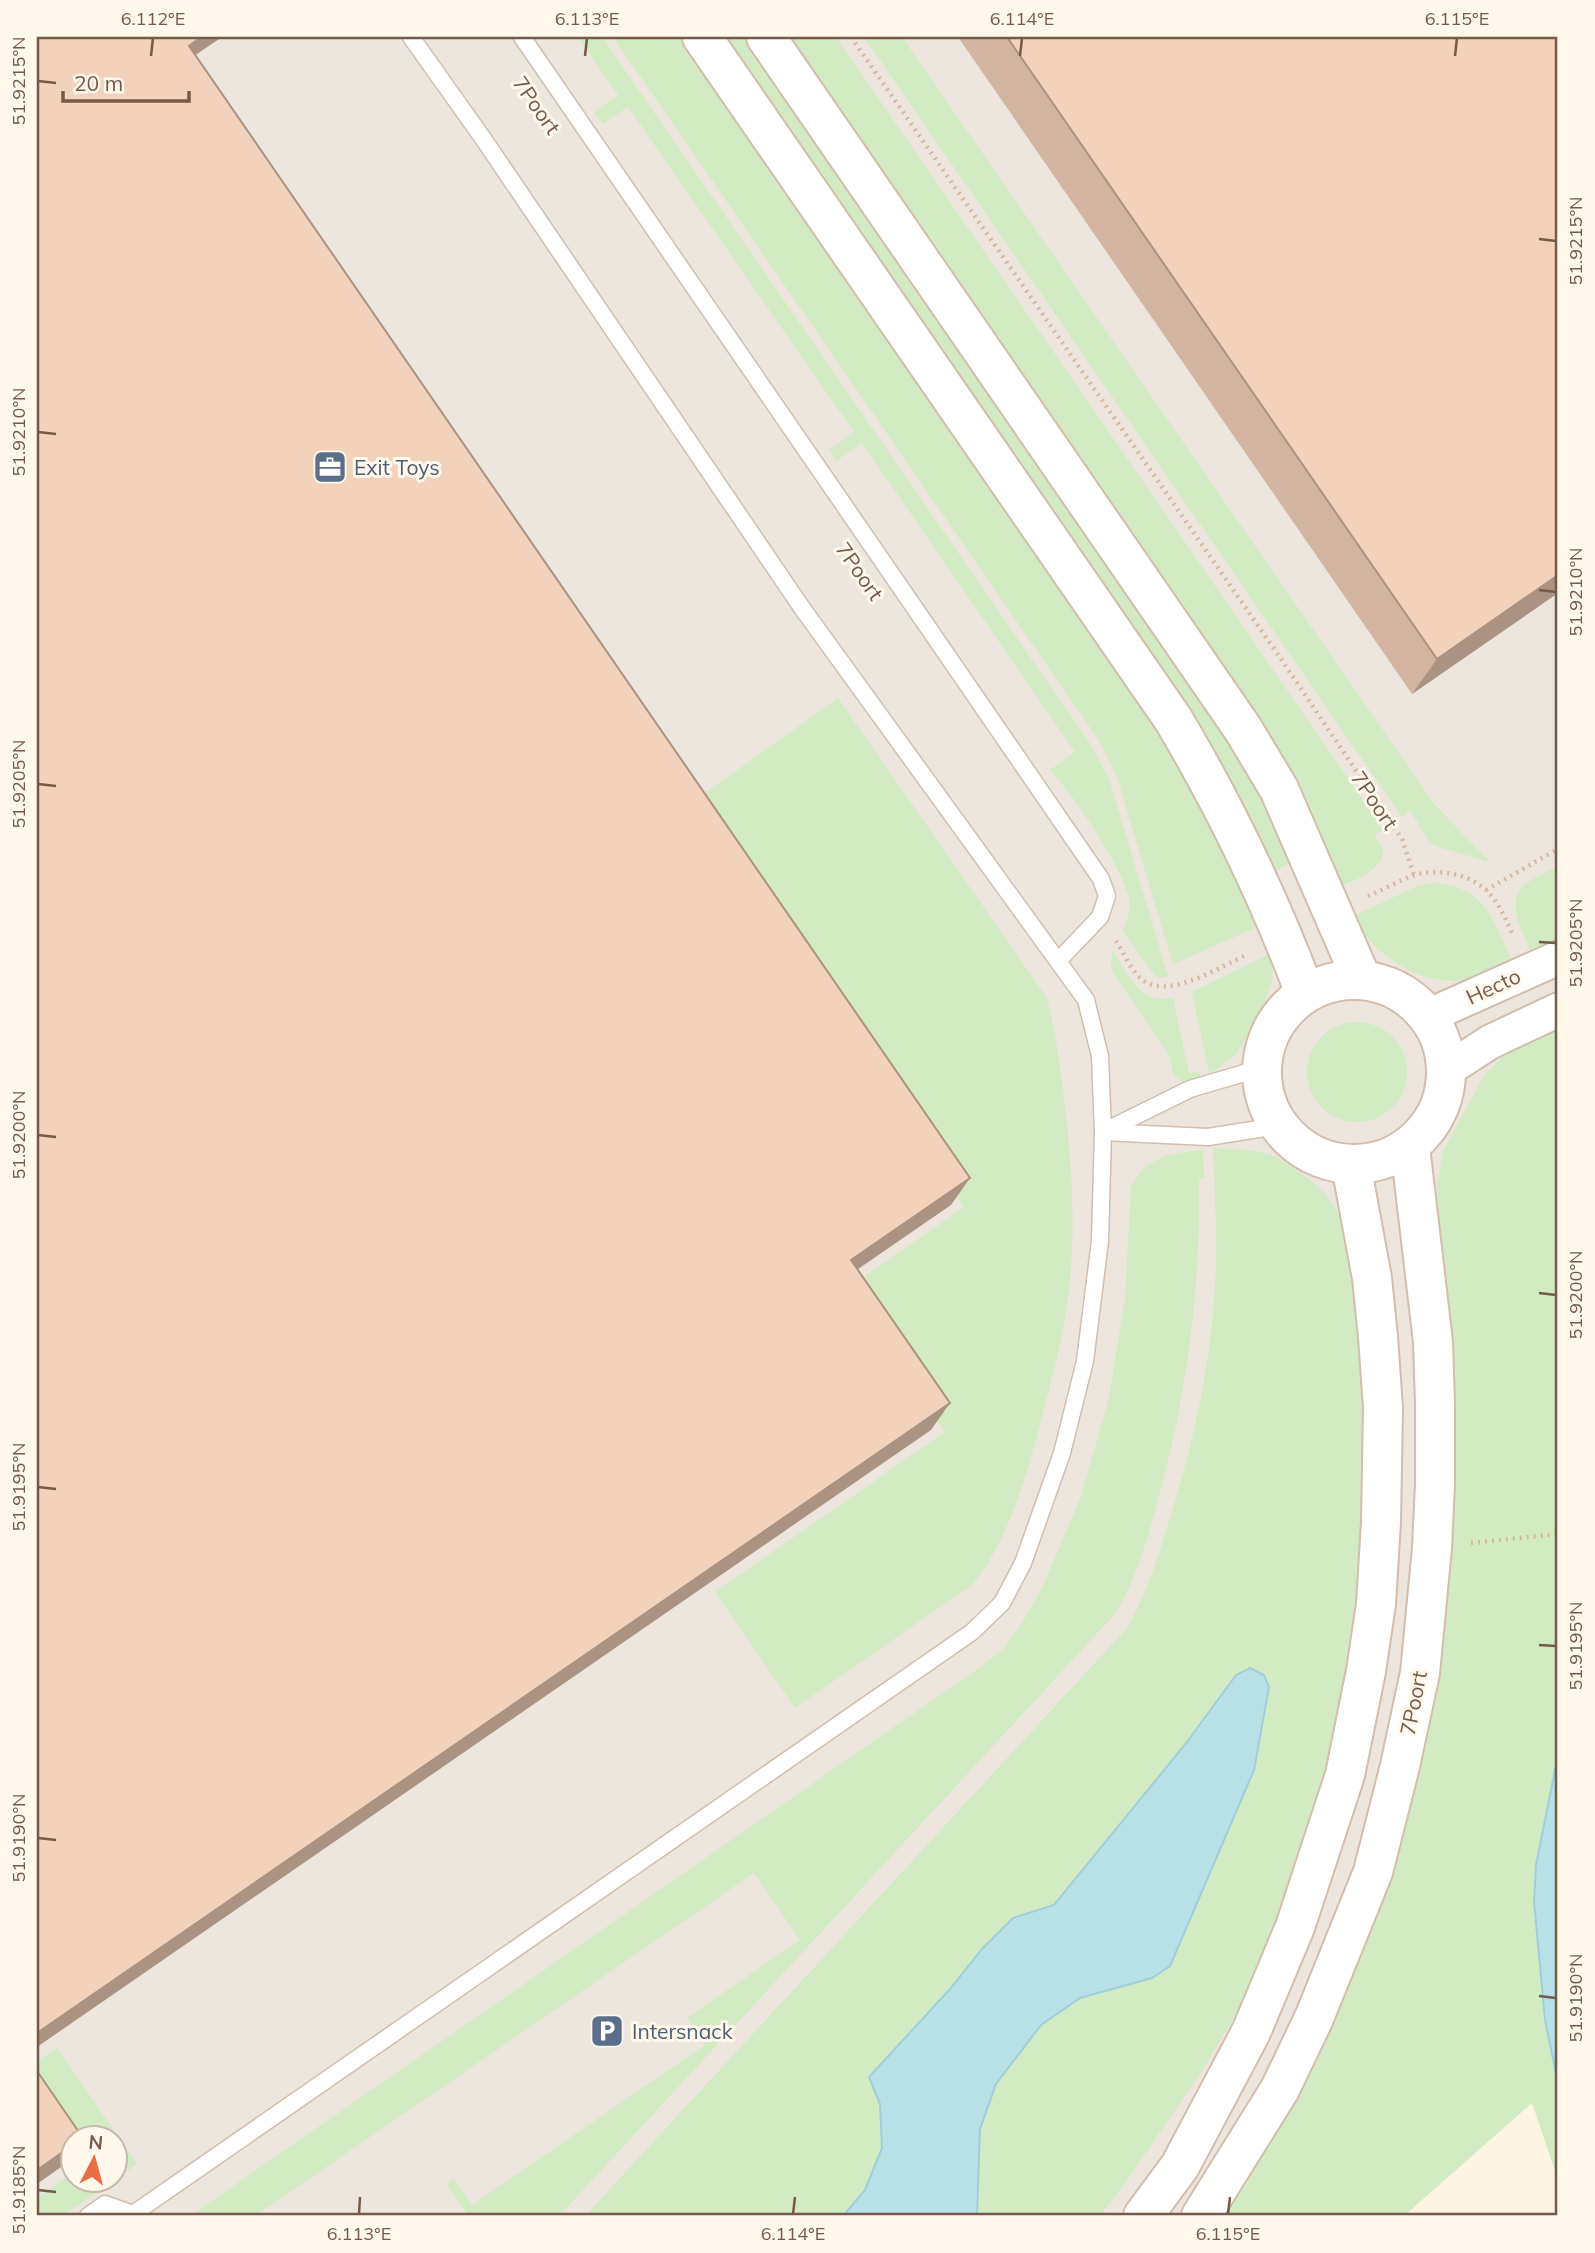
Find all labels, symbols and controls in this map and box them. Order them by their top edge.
text: 6.112°E [121,7,185,30]
text: 6.113°E [555,7,619,30]
text: 6.114°E [990,7,1054,30]
text: 6.115°E [1425,7,1489,30]
text: 51.9215°N [7,36,30,126]
scale bar [63,60,189,104]
text: 20 m [74,70,123,96]
street label: 7Poort [508,71,566,139]
text: 51.9215°N [1564,196,1587,286]
text: 51.9210°N [7,387,30,477]
office icon: Exit Toys [311,448,349,486]
place label: Exit Toys [354,454,440,480]
street label: 7Poort [831,537,889,605]
text: 51.9210°N [1564,547,1587,637]
text: 51.9205°N [7,739,30,829]
street label: 7Poort [1346,766,1404,834]
text: 51.9205°N [1564,898,1587,988]
street label: Hecto [1462,962,1524,1010]
text: 51.9200°N [7,1090,30,1180]
text: 51.9200°N [1564,1250,1587,1340]
text: 51.9195°N [7,1442,30,1532]
text: 51.9195°N [1564,1601,1587,1691]
street label: 7Poort [1394,1668,1432,1738]
text: 51.9190°N [7,1793,30,1883]
text: 51.9190°N [1564,1953,1587,2043]
parking icon: Intersnack [588,2012,626,2050]
place label: Intersnack [632,2018,733,2044]
north arrow [60,2124,130,2194]
text: N [87,2129,104,2155]
text: 51.9185°N [7,2145,30,2235]
text: 6.113°E [327,2222,391,2245]
text: 6.114°E [761,2222,825,2245]
text: 6.115°E [1196,2222,1260,2245]

